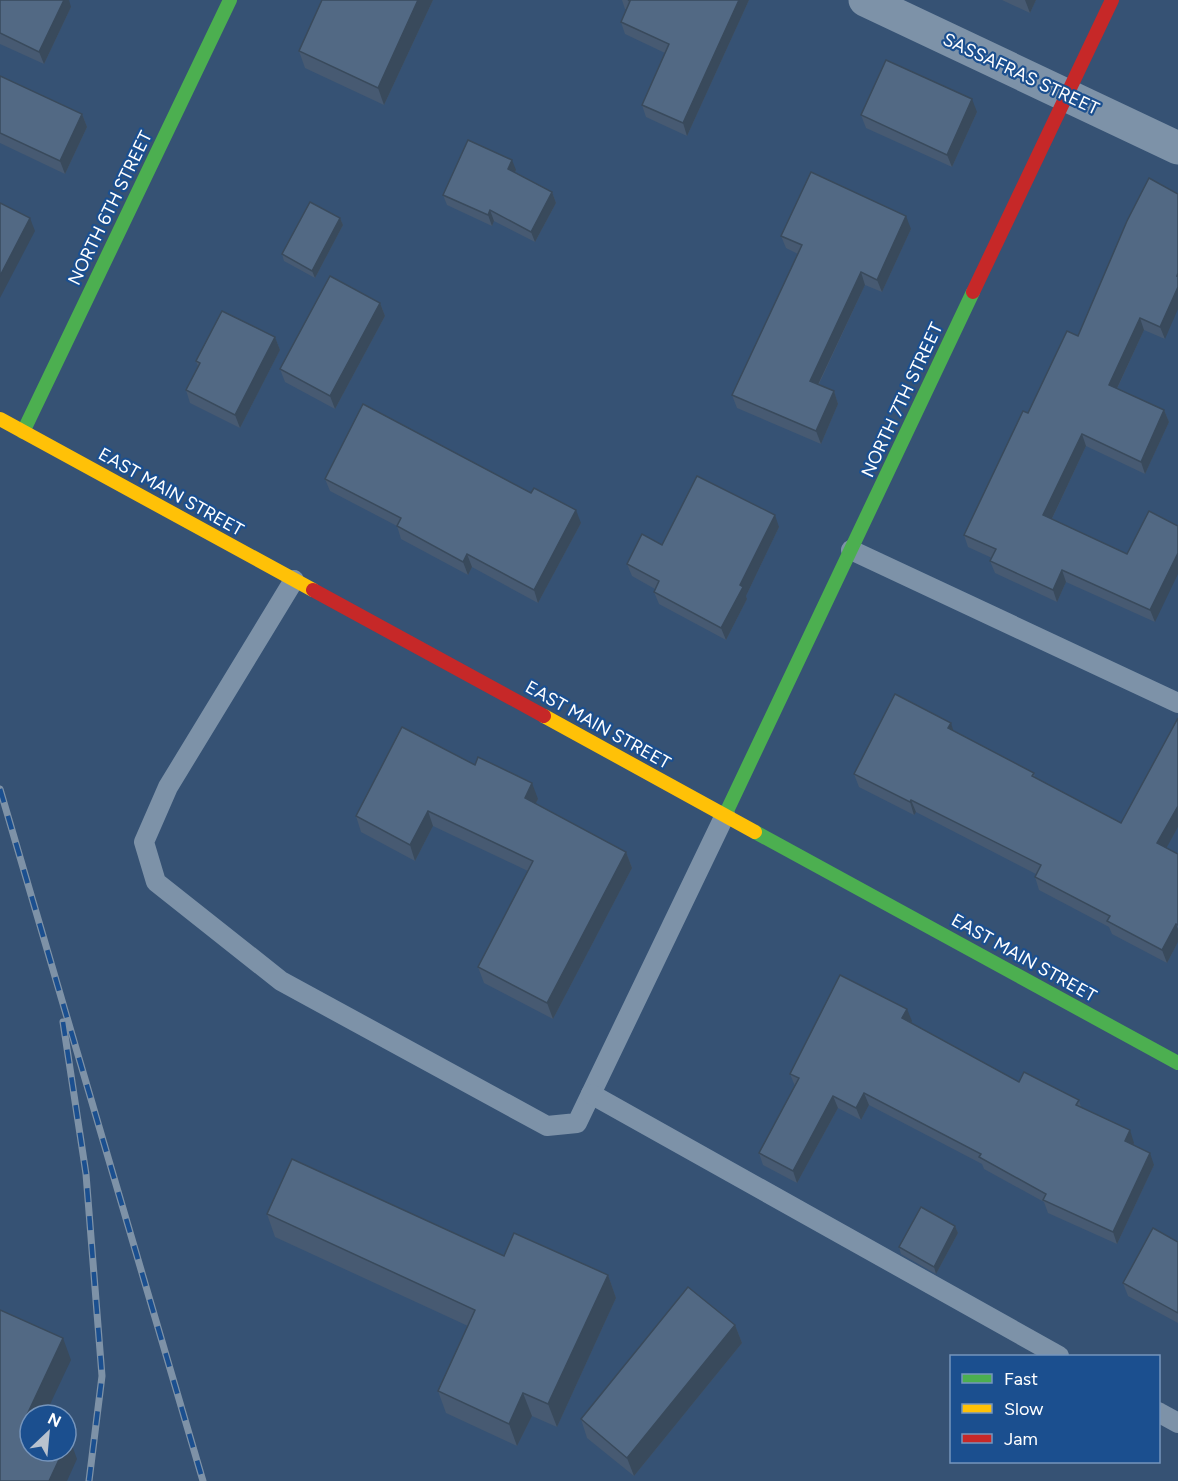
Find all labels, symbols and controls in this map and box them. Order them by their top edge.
street label: SASSAFRAS STREET [939,28,1103,120]
street label: NORTH 6TH STREET [63,127,157,289]
street label: NORTH 7TH STREET [857,319,948,481]
street label: EAST MAIN STREET [95,443,247,541]
street label: EAST MAIN STREET [522,676,674,774]
street label: EAST MAIN STREET [948,909,1100,1007]
legend [950,1355,1160,1463]
text: Fast [1004,1368,1038,1390]
text: Slow [1004,1398,1043,1420]
north arrow [18,1403,78,1463]
text: N [45,1409,64,1431]
text: Jam [1004,1428,1038,1450]

